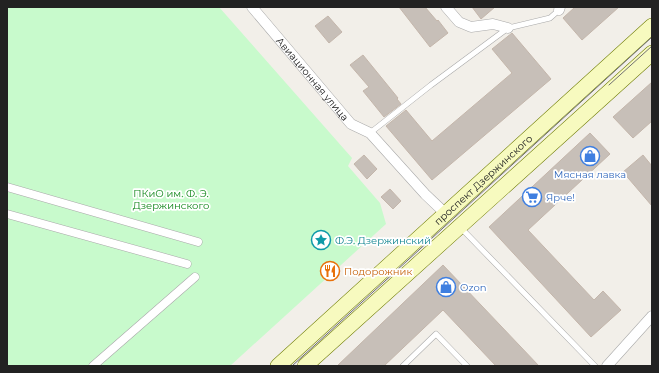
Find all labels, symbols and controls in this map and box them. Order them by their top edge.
street label: Авиационная улица [273,35,351,124]
street label: проспект Дзержинского [431,132,535,228]
shop icon: Мясная лавка [579,145,601,167]
place label: Мясная лавка [554,168,626,181]
supermarket icon: Ярче! [521,186,543,208]
park label: ПКиО им. Ф. Э. Дзержинского [133,187,209,212]
place label: Ярче! [546,191,575,204]
place icon: Ф.Э. Дзержинский [310,229,332,251]
place label: Ф.Э. Дзержинский [335,234,431,247]
restaurant icon: Подорожник [319,260,341,282]
place label: Подорожник [344,265,412,278]
shop icon: Ozon [435,276,457,298]
place label: Ozon [460,281,486,294]

